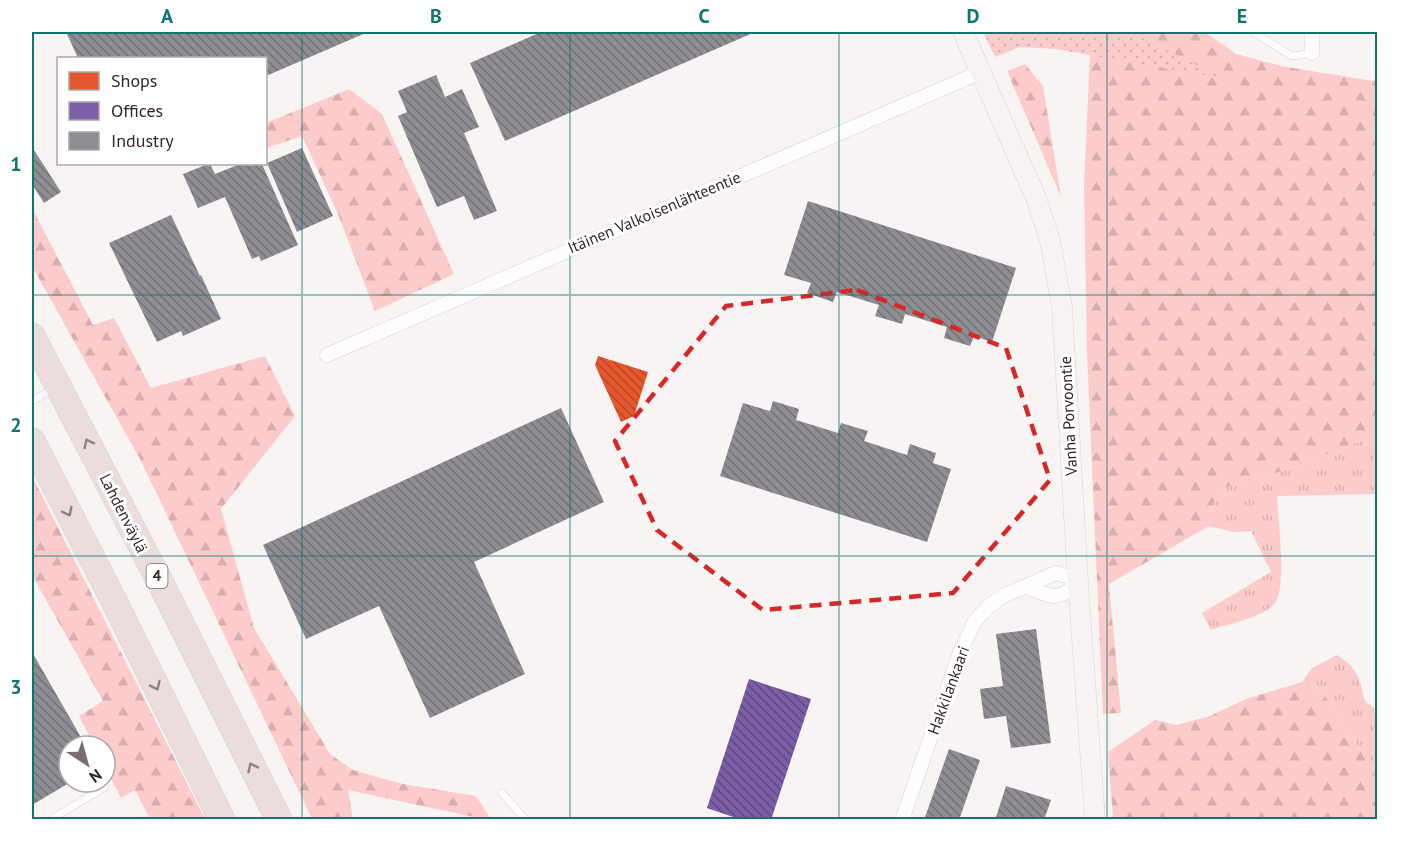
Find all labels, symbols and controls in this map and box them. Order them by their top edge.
text: A [161,3,174,29]
text: B [430,3,442,29]
text: C [698,3,710,29]
text: D [967,3,980,29]
text: E [1237,3,1247,29]
legend [57,57,267,165]
text: Shops [111,69,157,92]
text: Offices [111,99,163,122]
text: Industry [111,129,174,152]
text: 1 [10,151,22,177]
street label: Itäinen Valkoisenlähteentie [565,166,743,258]
street label: Vanha Porvoontie [1055,356,1081,477]
text: 2 [10,412,22,438]
one-way arrow [84,439,95,450]
street label: Lahdenväylä [96,470,152,556]
one-way arrow [61,506,72,516]
road number: 4 [146,564,168,588]
street label: Hakkilankaari [923,643,973,737]
text: 3 [10,674,22,700]
one-way arrow [149,680,160,690]
north arrow [57,734,117,794]
one-way arrow [248,763,260,774]
text: N [86,765,106,787]

